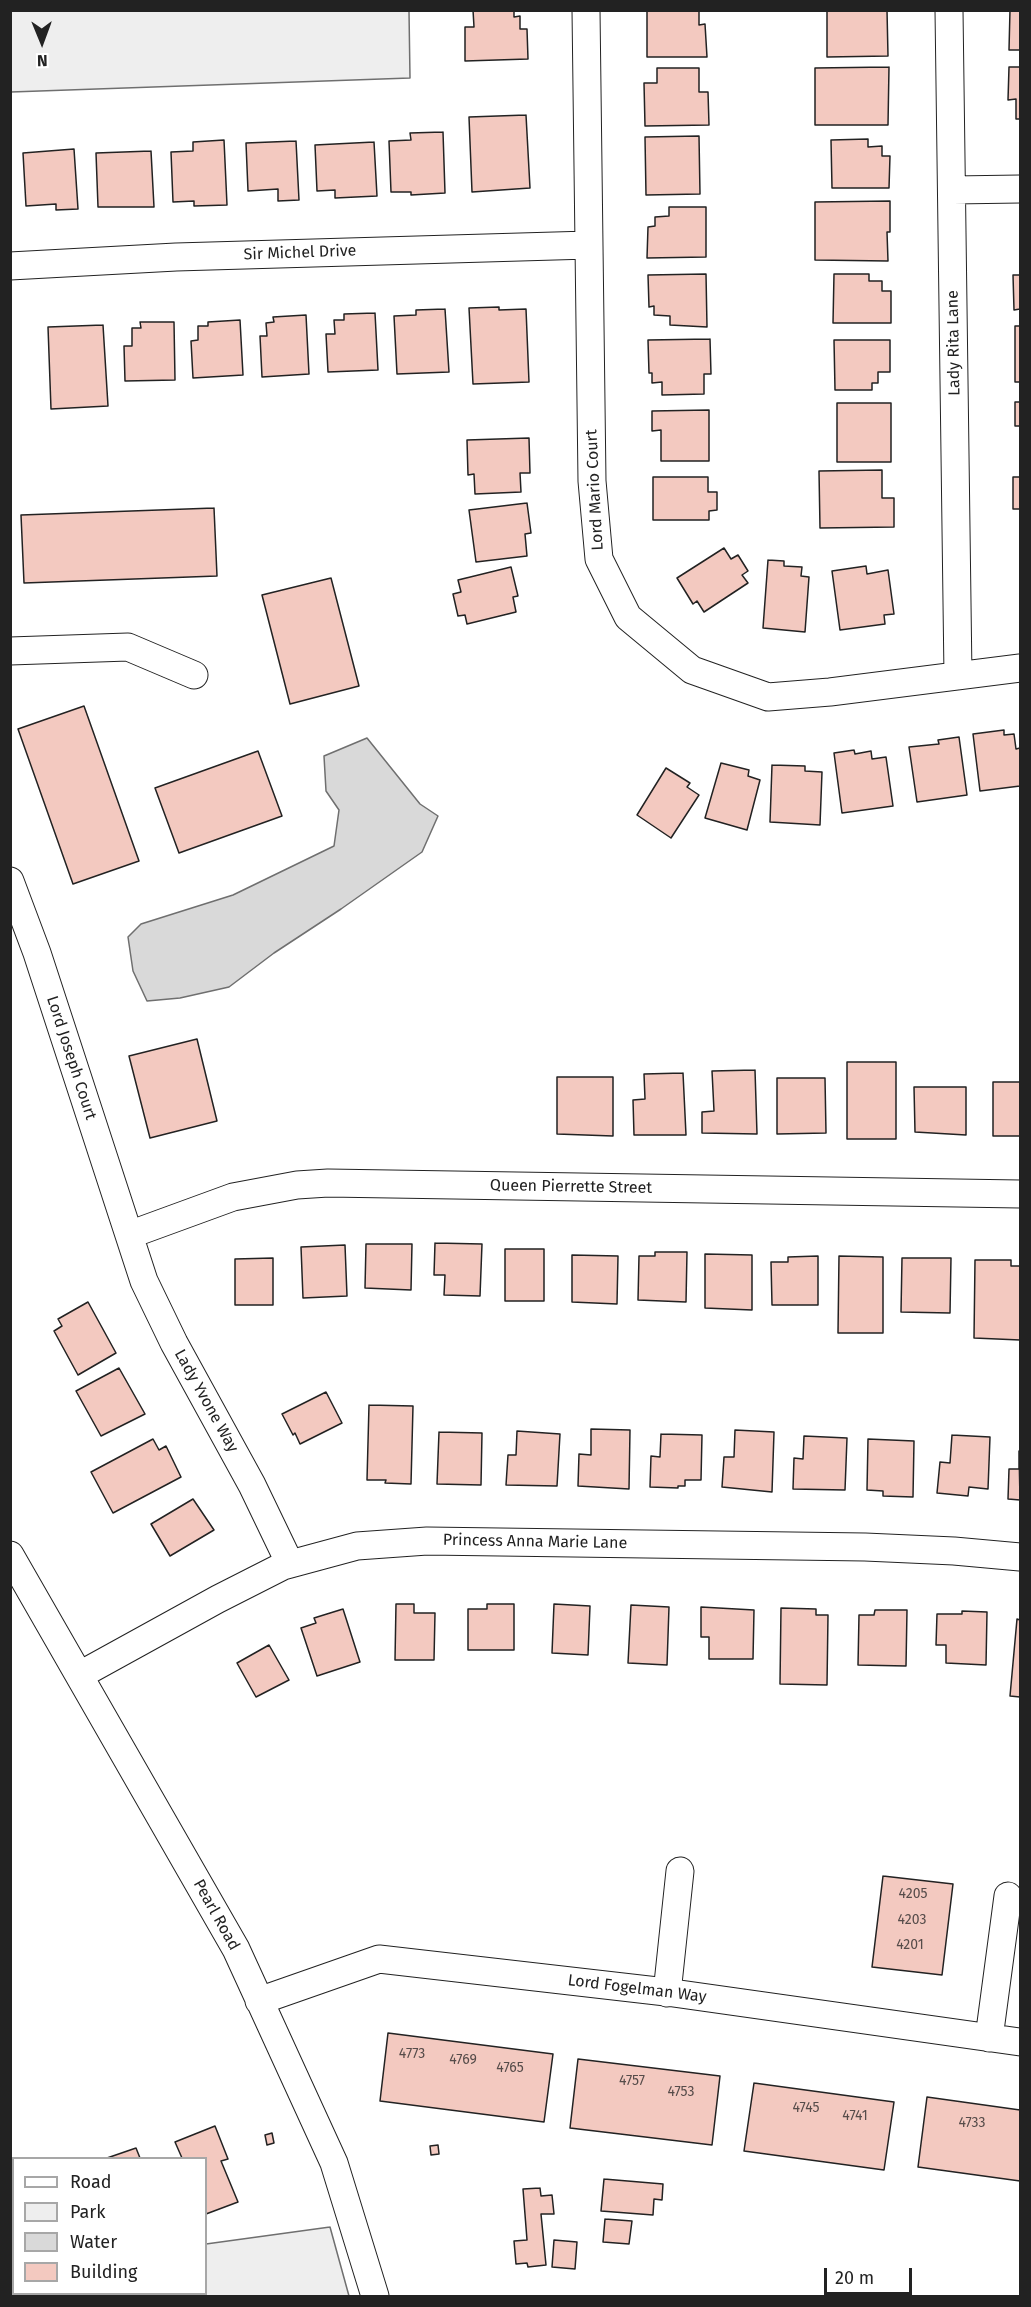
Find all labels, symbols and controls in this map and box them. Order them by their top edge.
north arrow [12,12,72,72]
text: N [37,51,48,70]
street label: Sir Michel Drive [243,241,357,265]
street label: Lady Rita Lane [943,290,965,396]
street label: Lord Mario Court [582,429,608,551]
street label: Lord Joseph Court [42,994,100,1122]
street label: Queen Pierrette Street [490,1176,652,1198]
street label: Lady Yvone Way [170,1346,242,1456]
street label: Princess Anna Marie Lane [443,1531,627,1553]
street label: Pearl Road [189,1876,243,1954]
house number: 4205 [899,1886,927,1902]
house number: 4203 [898,1912,926,1928]
house number: 4201 [896,1937,924,1953]
street label: Lord Fogelman Way [567,1971,707,2007]
house number: 4773 [399,2046,425,2062]
house number: 4769 [449,2052,477,2068]
house number: 4765 [496,2060,524,2076]
house number: 4757 [619,2073,645,2089]
house number: 4753 [667,2084,695,2100]
house number: 4745 [792,2100,820,2116]
house number: 4741 [842,2108,868,2124]
house number: 4733 [958,2115,986,2131]
legend [12,2157,207,2295]
text: Road [70,2171,112,2193]
text: Park [70,2201,105,2223]
text: Water [70,2231,117,2253]
scale bar [827,2256,916,2294]
text: Building [70,2261,137,2283]
text: 20 m [835,2267,874,2289]

